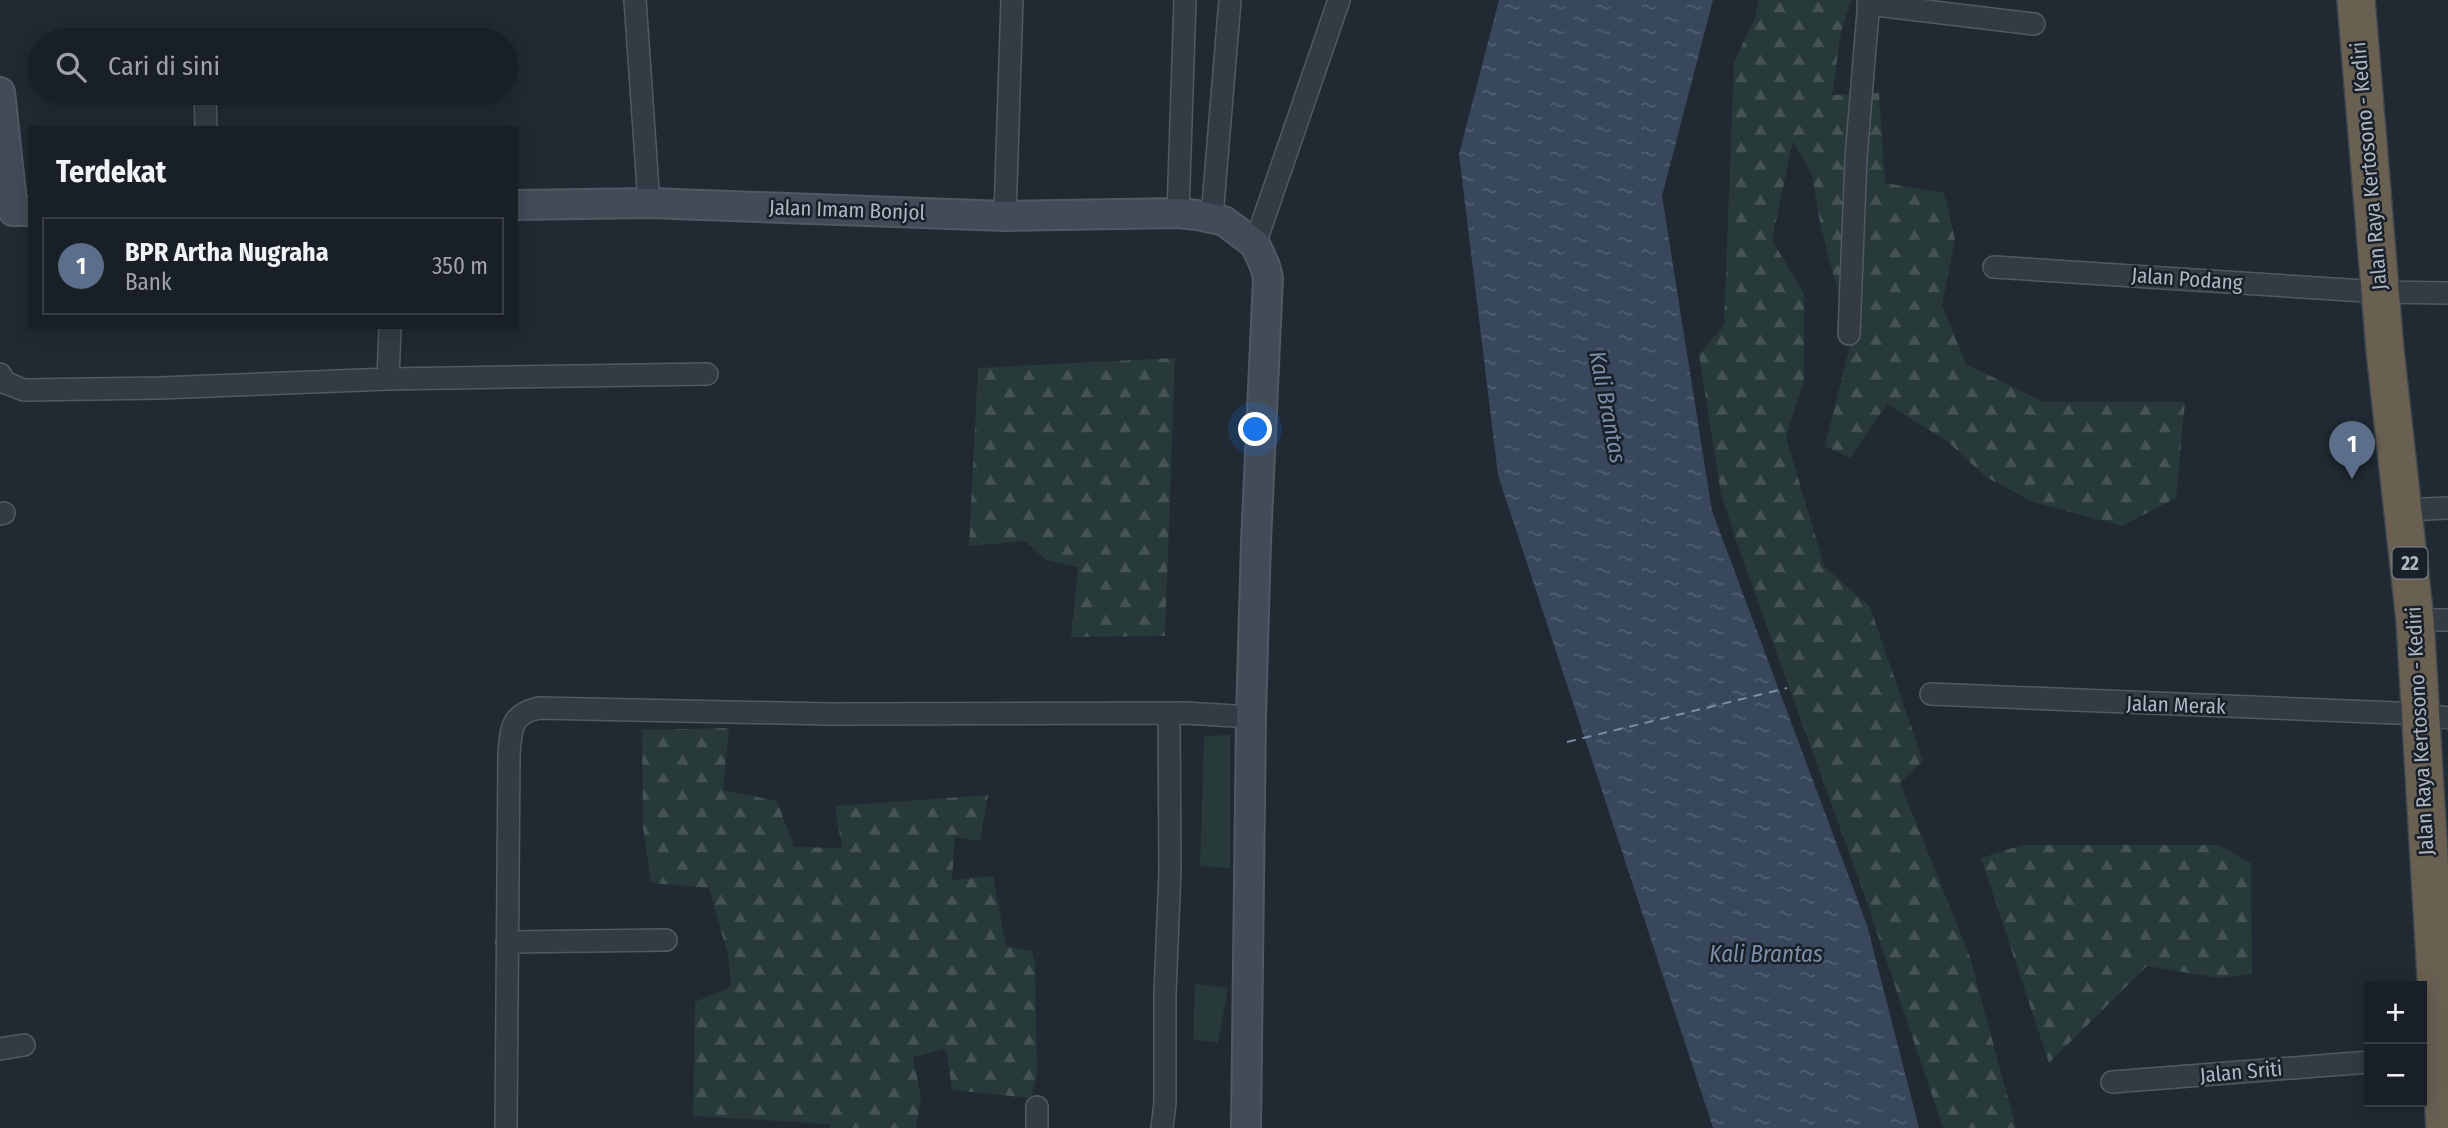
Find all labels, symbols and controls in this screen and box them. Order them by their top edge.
search box [28,28,518,105]
street label: Jalan Raya Kertosono - Kediri [2345,41,2393,291]
icon: search [52,48,90,86]
text: Cari di sini [108,51,220,82]
text: Terdekat [56,154,166,190]
street label: Jalan Imam Bonjol [769,194,926,226]
text: BPR Artha Nugraha [125,237,329,268]
text: 1 [76,252,86,280]
text: 350 m [432,252,488,280]
street label: Jalan Podang [2131,262,2244,296]
text: Bank [125,268,172,296]
water label: Kali Brantas [1583,349,1633,466]
your location [1238,412,1272,446]
pin: 1 [2329,421,2375,479]
road number: 22 [2392,548,2428,578]
street label: Jalan Raya Kertosono - Kediri [2400,606,2440,856]
street label: Jalan Merak [2126,690,2226,720]
water label: Kali Brantas [1709,940,1823,968]
map controls [2364,981,2427,1107]
button: + [2364,981,2427,1044]
button: − [2364,1044,2427,1107]
street label: Jalan Sriti [2199,1055,2283,1089]

